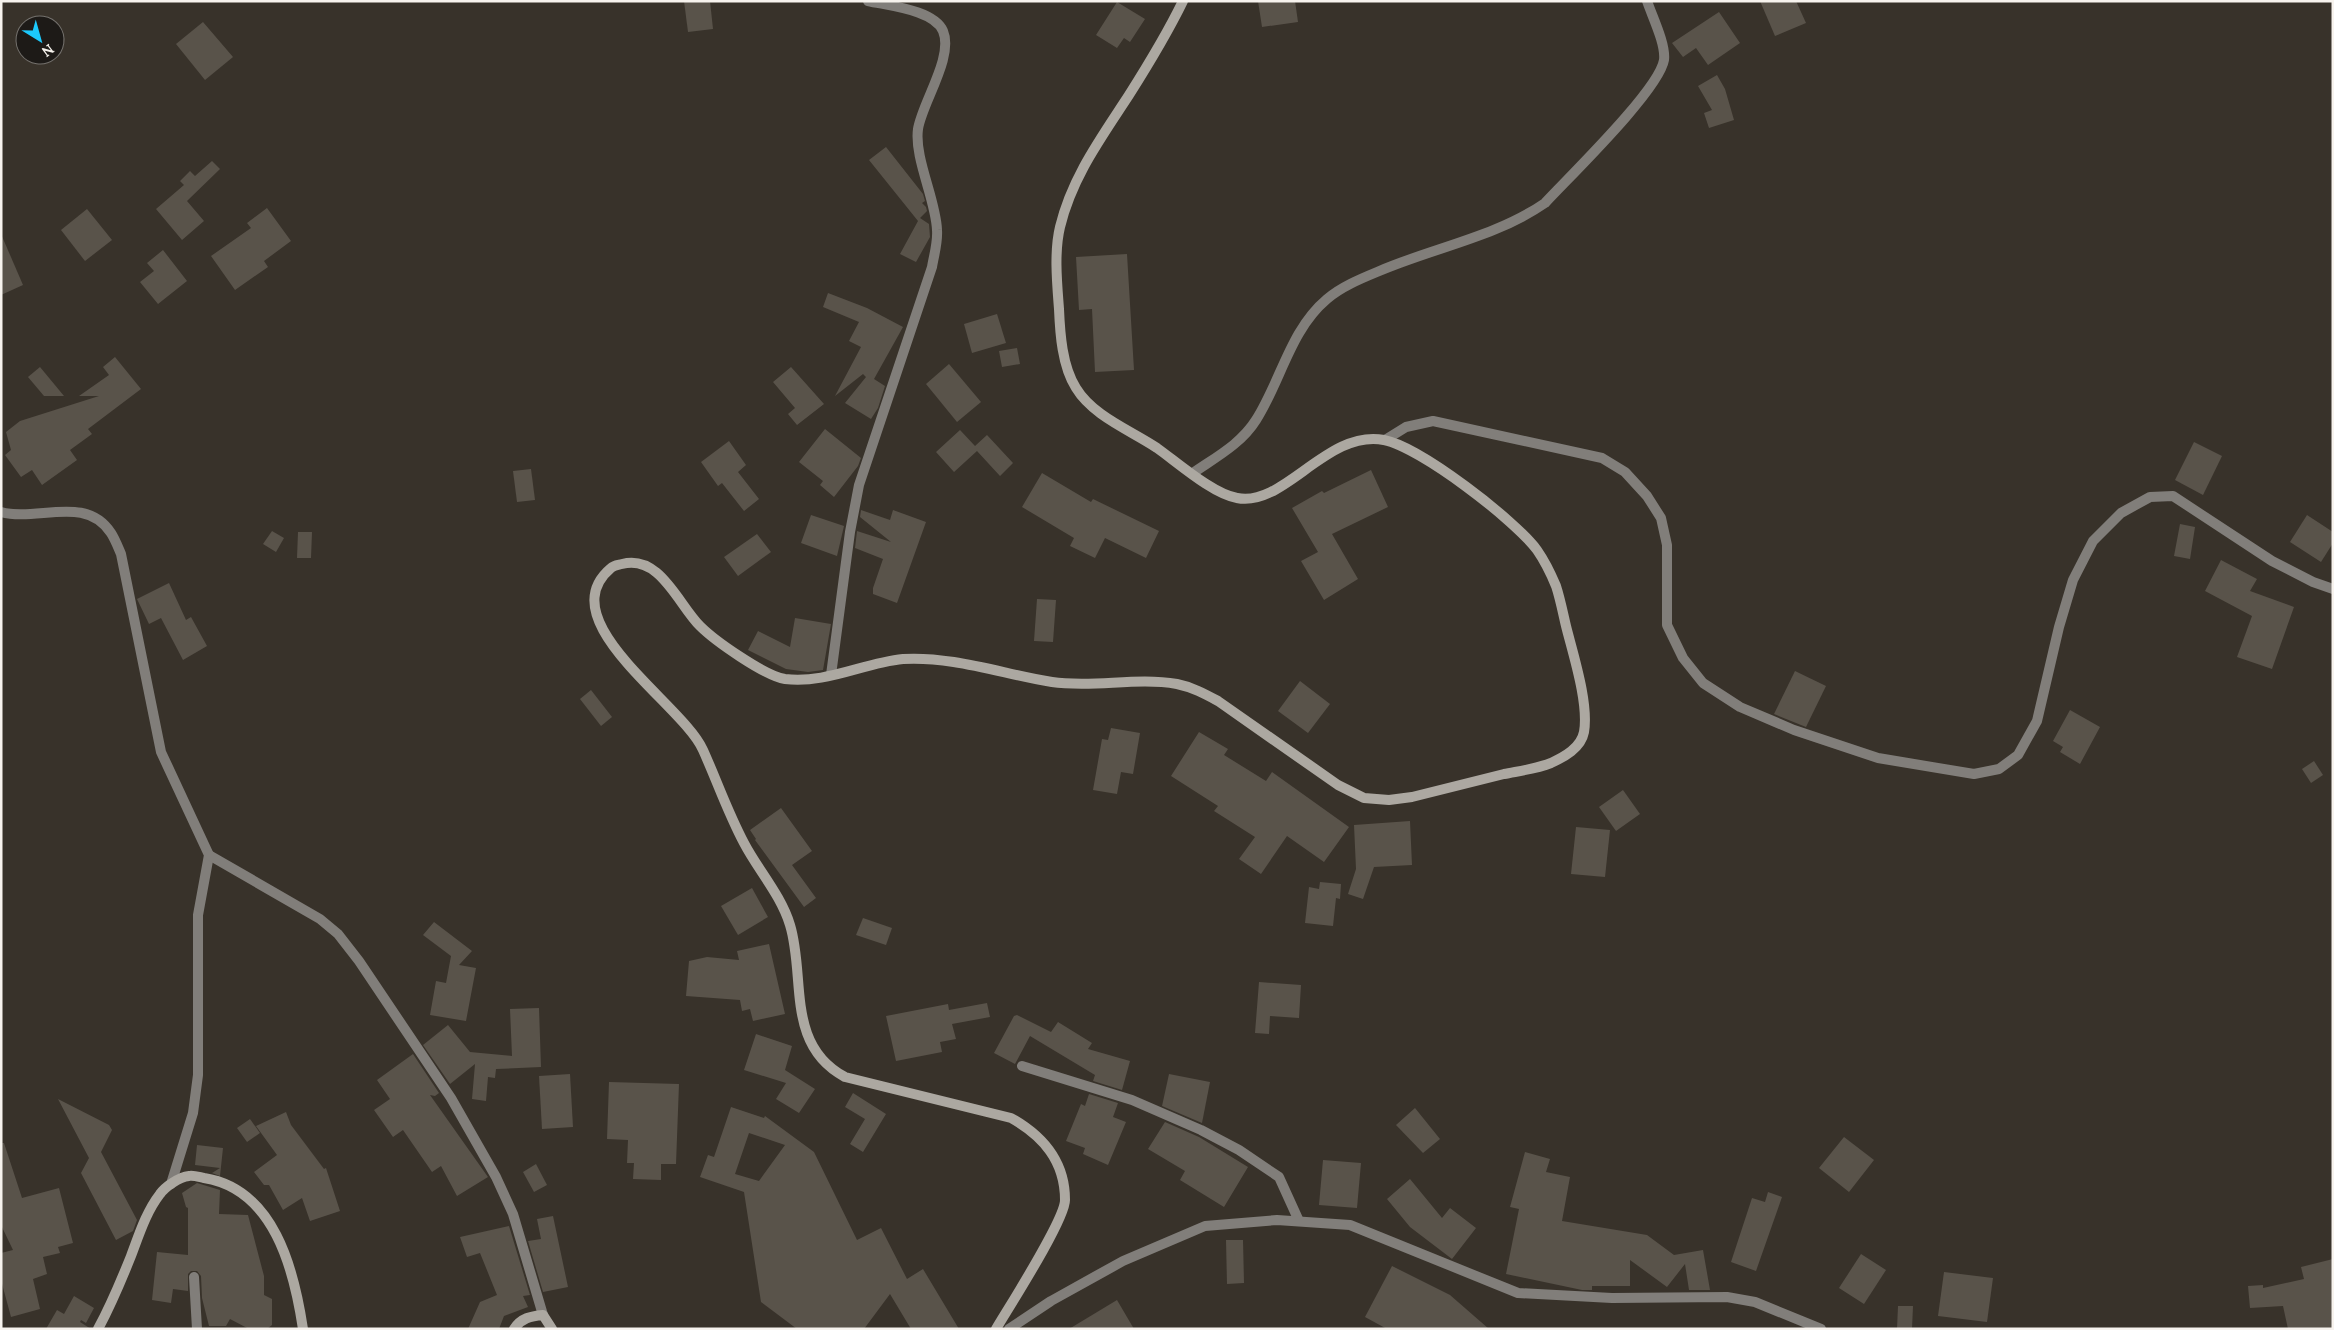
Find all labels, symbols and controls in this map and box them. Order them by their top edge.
north arrow [15,15,65,65]
text: N [38,40,58,61]

